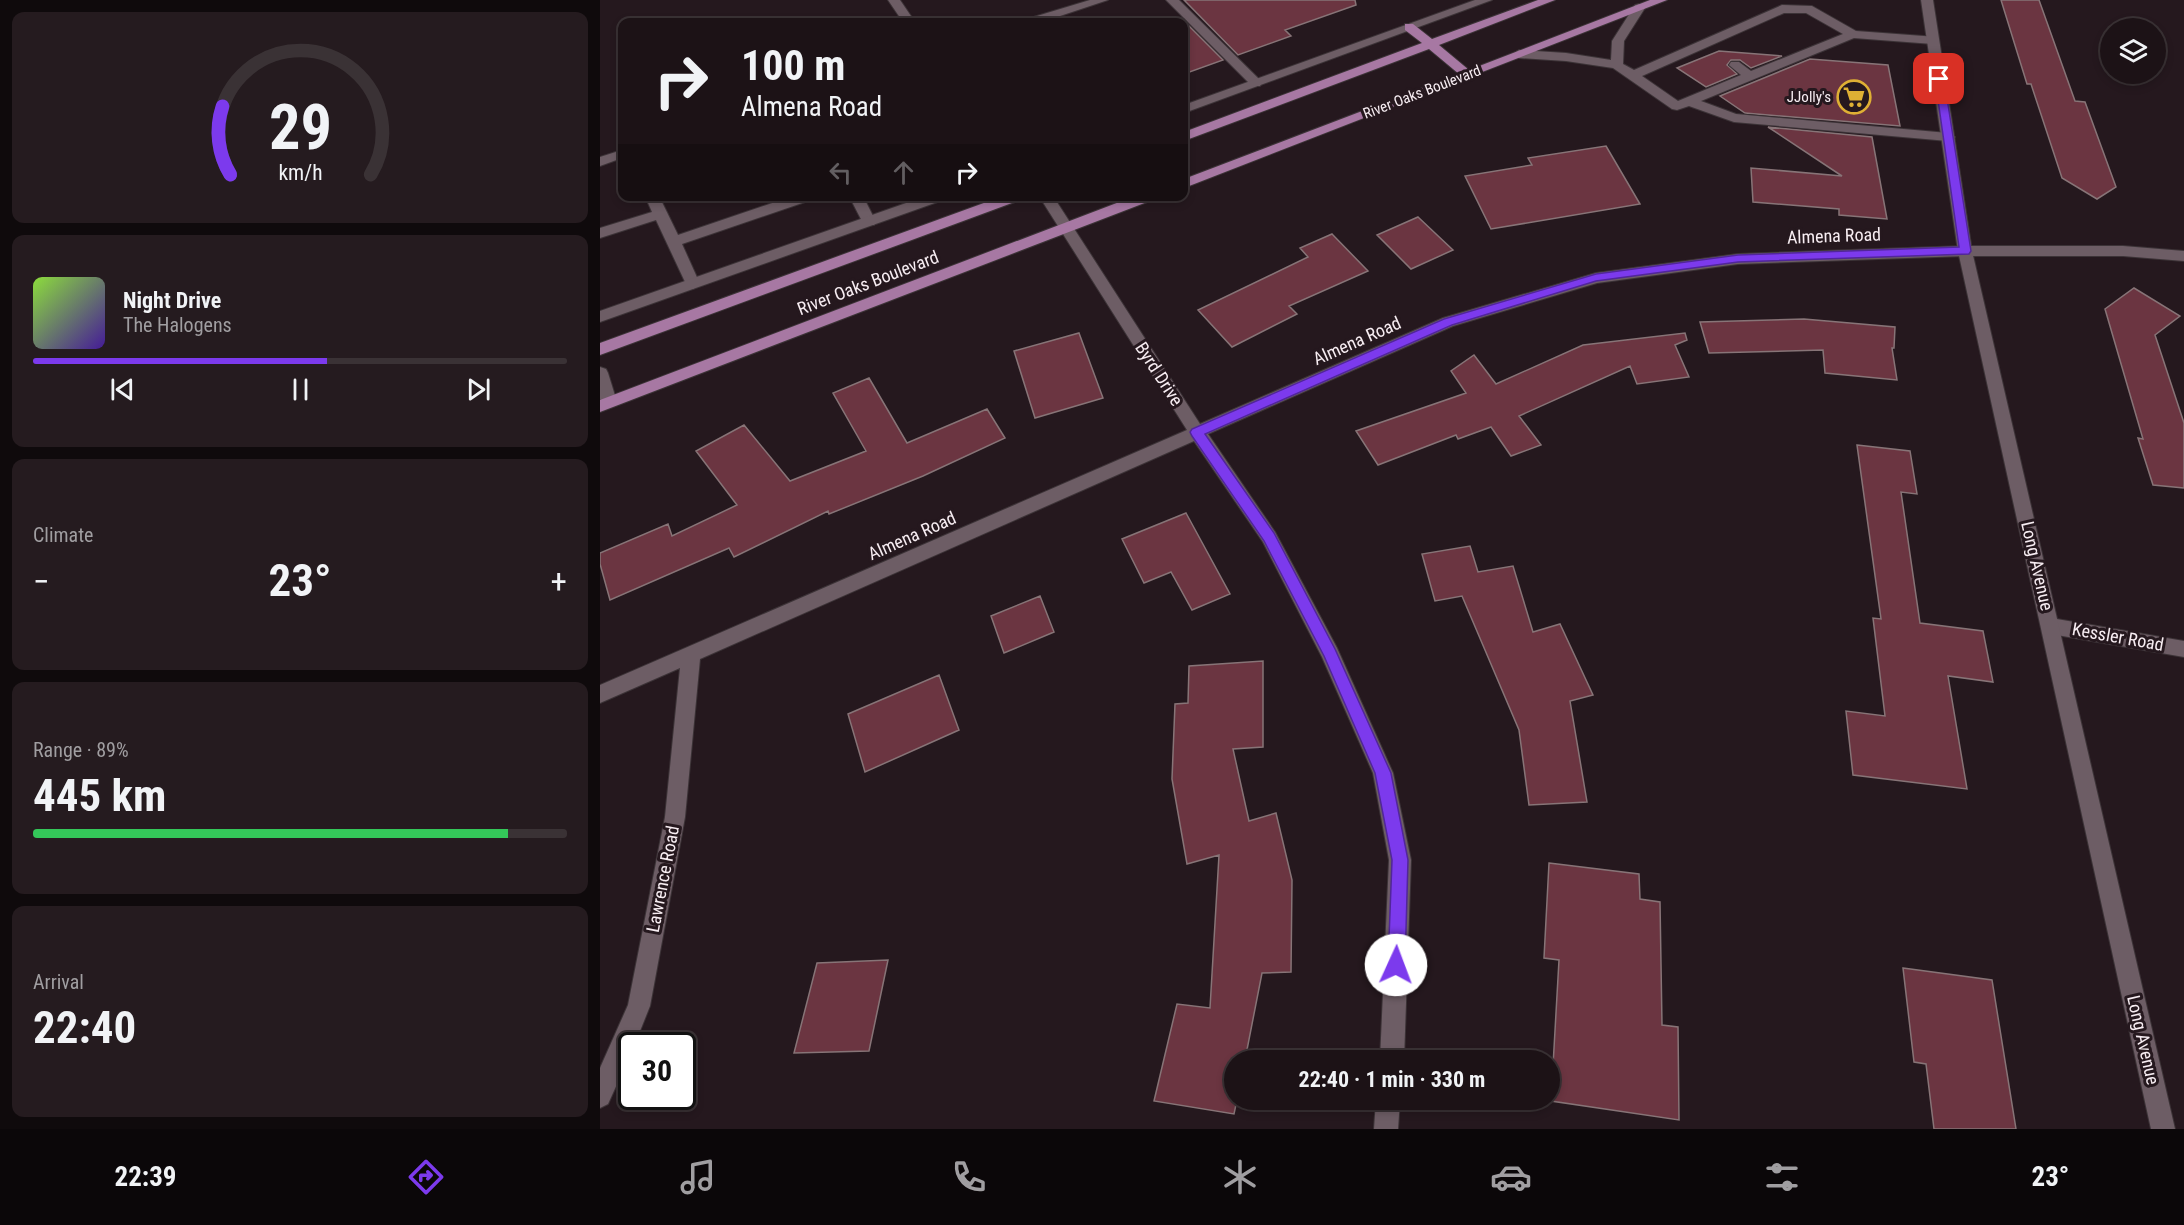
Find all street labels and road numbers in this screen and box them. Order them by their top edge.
street label: River Oaks Boulevard [1361,61,1483,123]
street label: Almena Road [1787,223,1881,248]
street label: River Oaks Boulevard [794,246,941,319]
street label: Almena Road [1310,312,1404,369]
street label: Byrd Drive [1131,338,1188,409]
street label: Almena Road [865,507,959,564]
street label: Long Avenue [2017,519,2058,613]
street label: Kessler Road [2071,618,2166,655]
street label: Lawrence Road [642,824,683,934]
street label: Long Avenue [2123,993,2164,1087]

